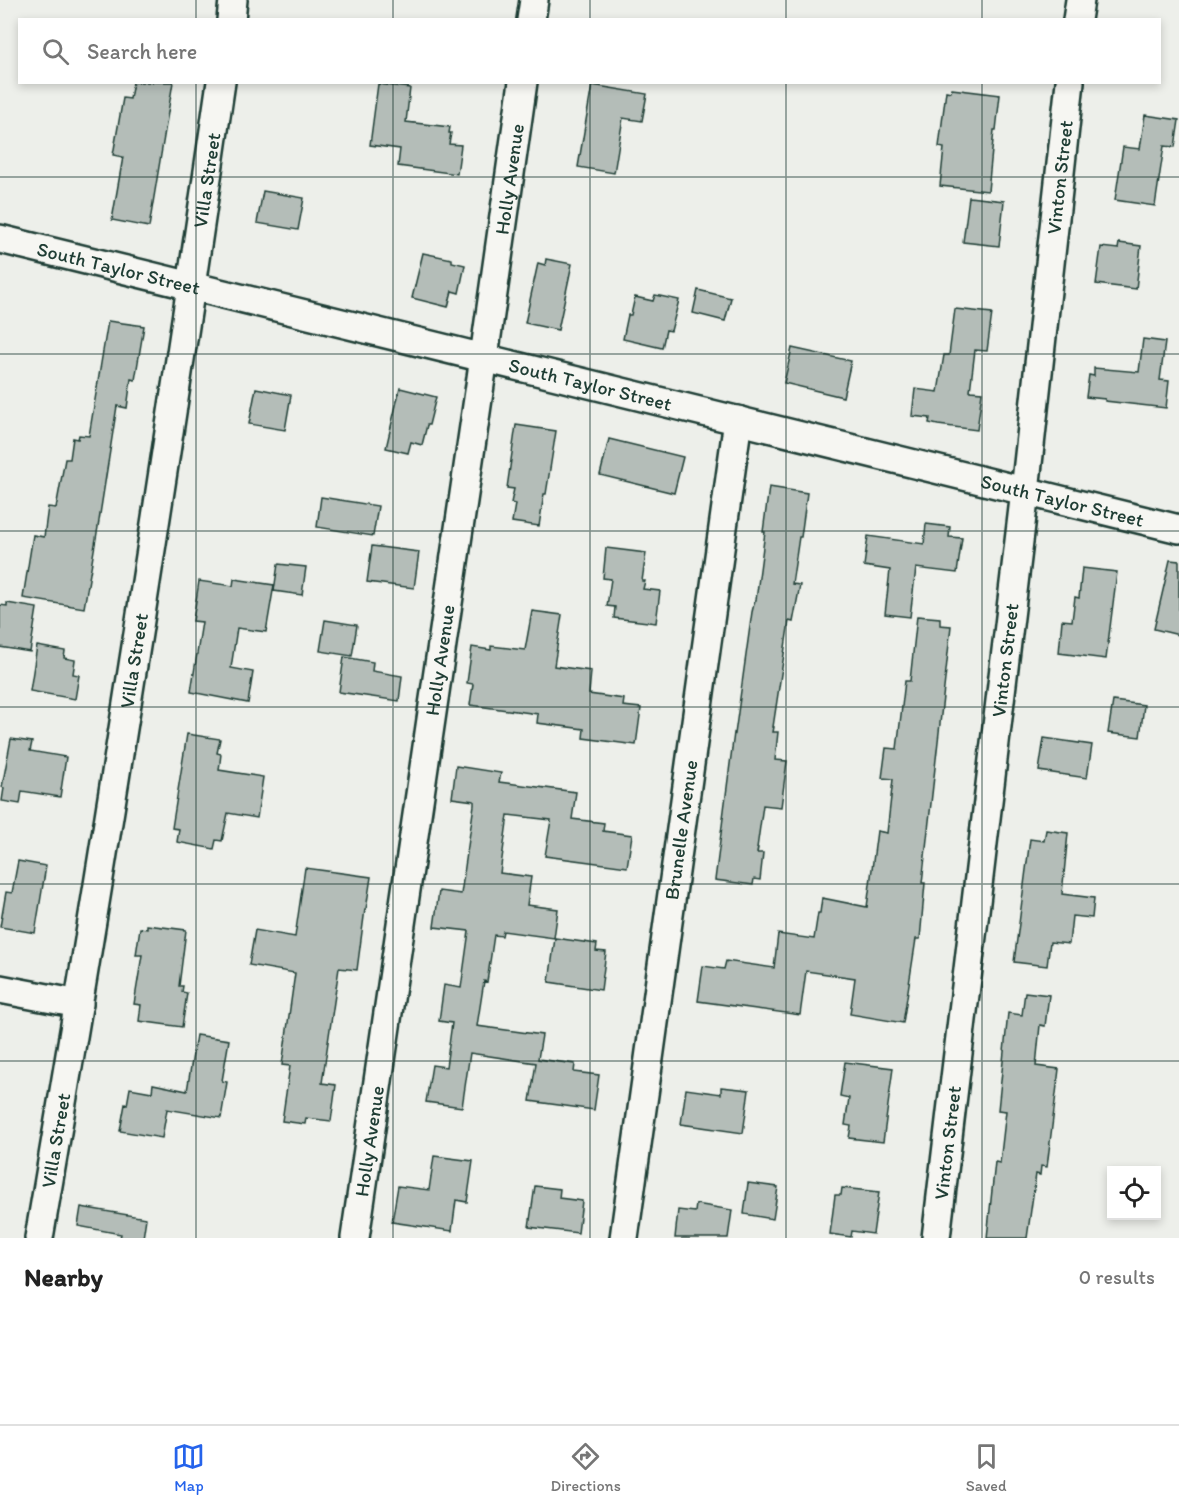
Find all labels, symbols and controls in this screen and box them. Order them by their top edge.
search box [18,18,1161,84]
icon: search [39,35,72,68]
text: Search here [87,38,197,65]
street label: Vinton Street [1041,119,1078,236]
street label: Holly Avenue [489,122,529,236]
street label: Villa Street [188,130,226,229]
street label: South Taylor Street [34,237,203,300]
street label: South Taylor Street [506,353,675,416]
street label: South Taylor Street [978,469,1147,532]
street label: Vinton Street [986,602,1024,718]
street label: Holly Avenue [420,603,460,717]
street label: Villa Street [114,611,153,710]
street label: Brunelle Avenue [659,758,702,901]
street label: Holly Avenue [349,1084,389,1198]
street label: Vinton Street [929,1084,966,1201]
street label: Villa Street [36,1091,76,1190]
map controls [1107,1166,1161,1220]
button: locate [1107,1166,1161,1220]
text: Nearby [24,1261,103,1293]
text: 0 results [1079,1265,1155,1289]
tab: Map [172,1440,205,1495]
tab: Directions [550,1440,621,1495]
tab: Saved [966,1440,1007,1495]

